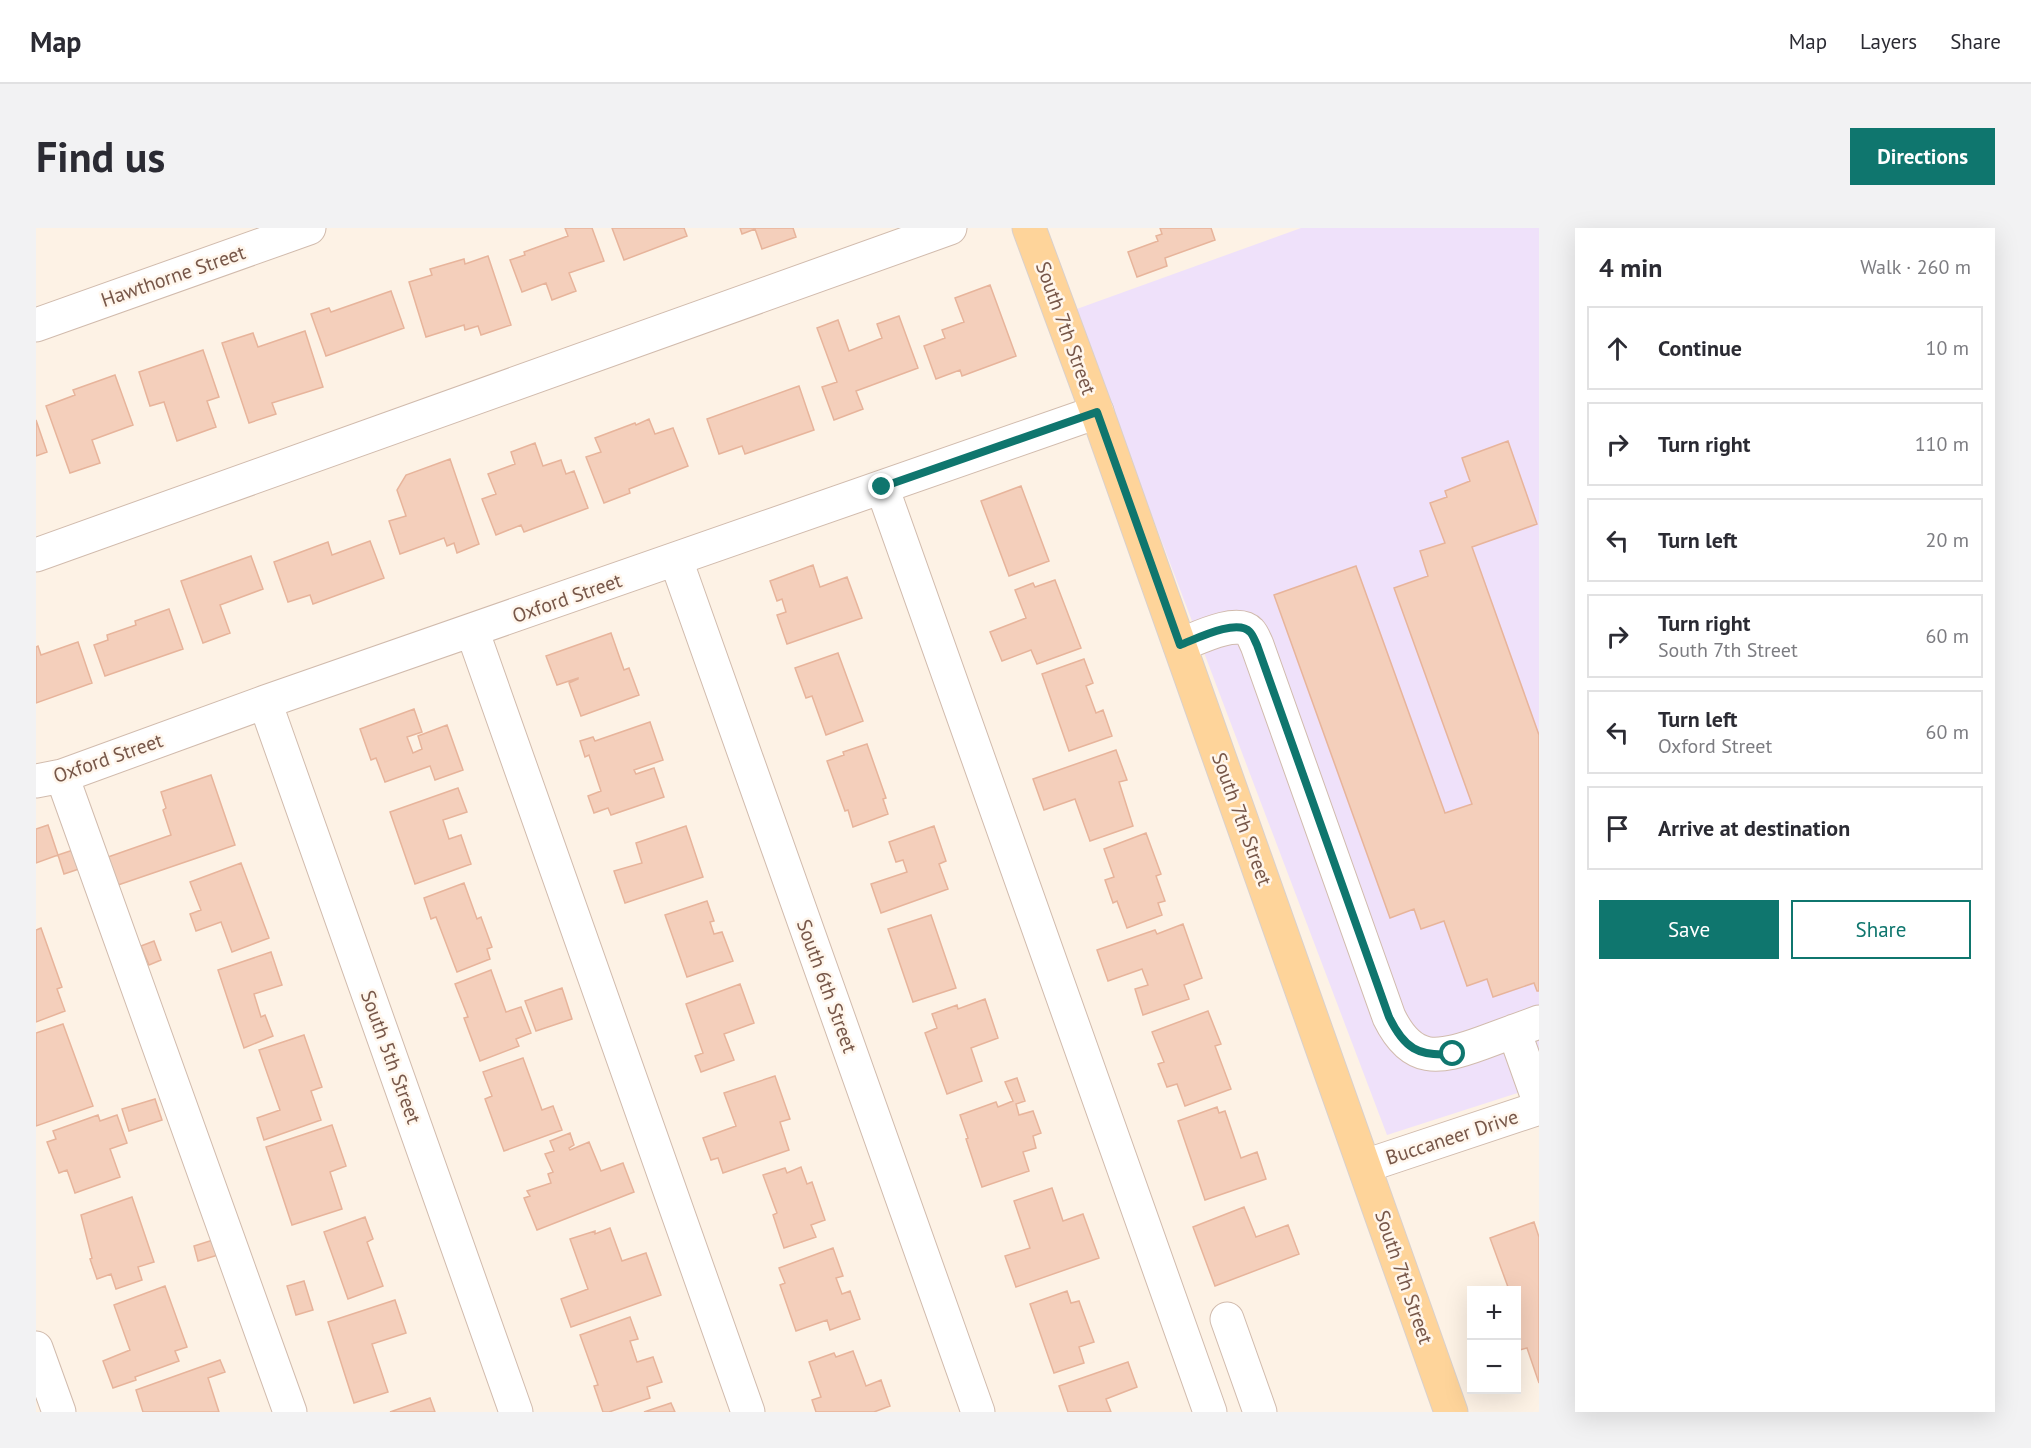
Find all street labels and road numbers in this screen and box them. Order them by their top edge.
street label: Hawthorne Street [97,239,249,313]
street label: South 7th Street [1030,258,1102,398]
street label: Oxford Street [509,567,625,629]
street label: Oxford Street [50,727,166,789]
street label: South 7th Street [1206,749,1278,889]
street label: South 6th Street [791,916,863,1057]
street label: South 5th Street [355,987,427,1128]
street label: Buccaneer Drive [1382,1103,1522,1171]
street label: South 7th Street [1369,1207,1439,1347]

